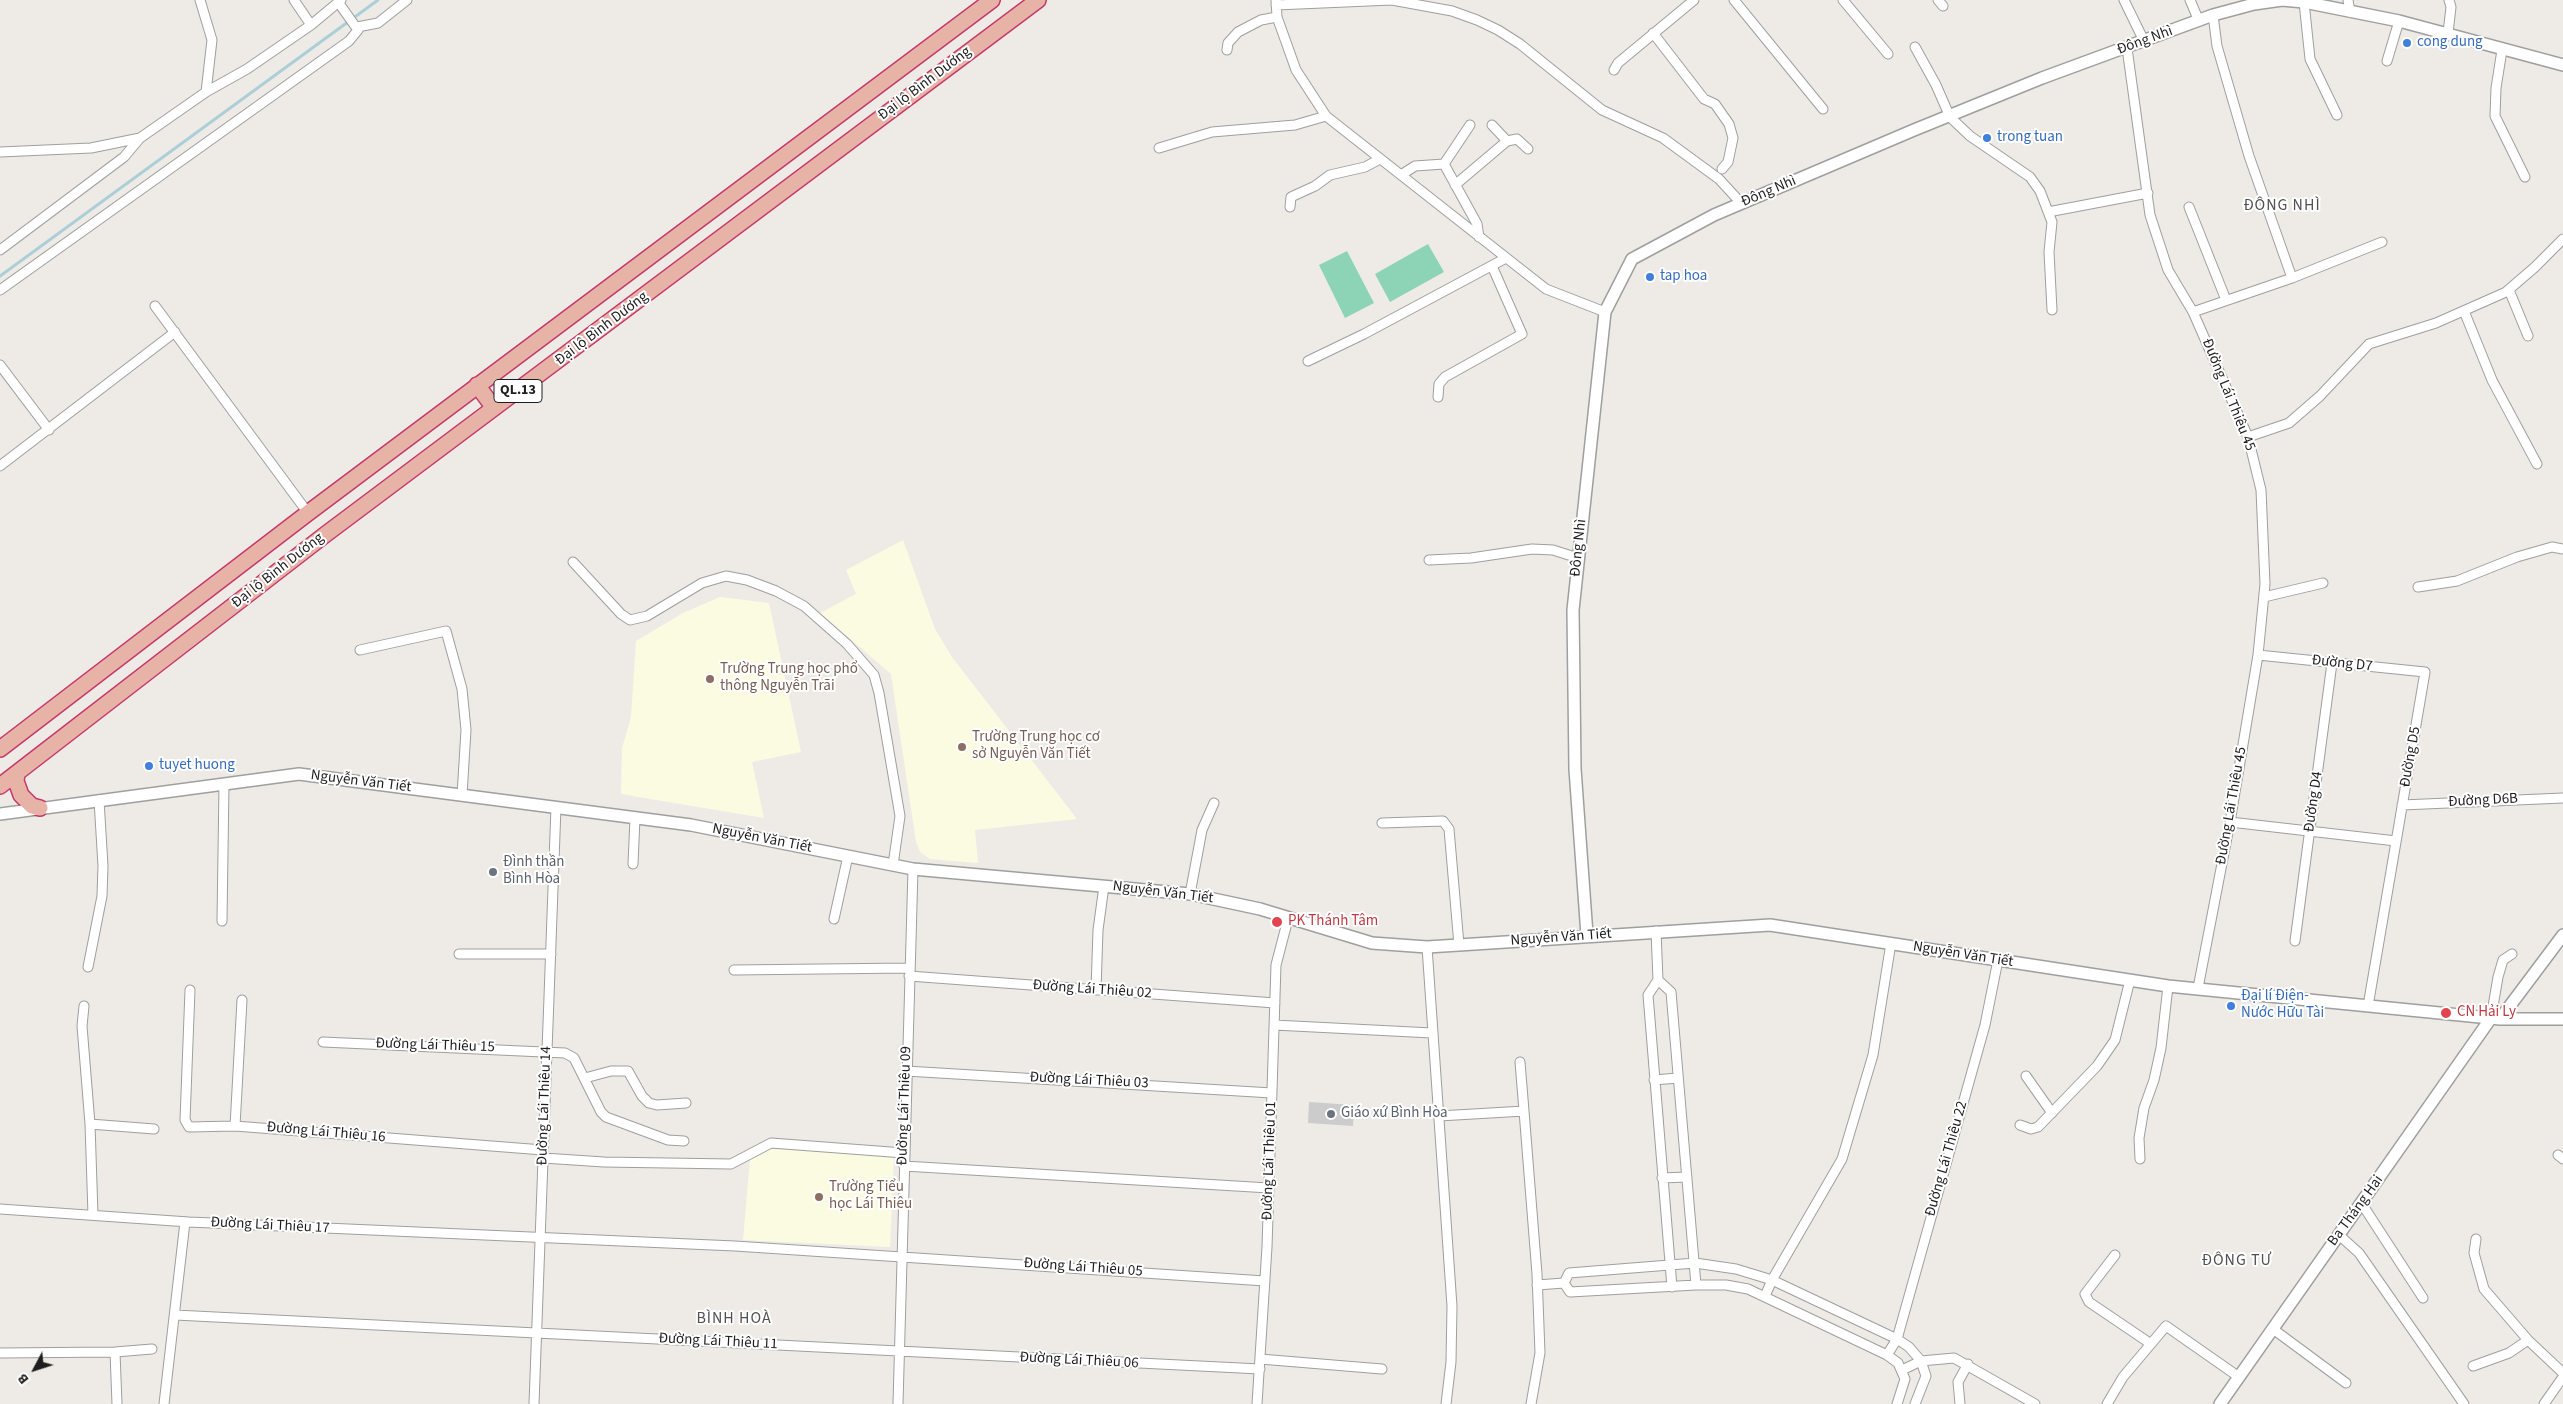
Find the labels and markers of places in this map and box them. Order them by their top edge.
place label: cong dung [2417,34,2483,52]
marker: cong dung [2401,37,2413,49]
place label: trong tuan [1997,129,2063,147]
marker: trong tuan [1981,132,1993,144]
place label: tap hoa [1660,268,1707,286]
marker: tap hoa [1644,271,1656,283]
place label: Trường Trung học phổ thông Nguyễn Trãi [720,661,858,696]
marker: Trường Trung học phổ thông Nguyễn Trãi [704,673,716,685]
place label: Trường Trung học cơ sở Nguyễn Văn Tiết [972,729,1100,764]
marker: Trường Trung học cơ sở Nguyễn Văn Tiết [956,741,968,753]
place label: tuyet huong [159,757,235,775]
marker: tuyet huong [143,760,155,772]
place label: Đình thần Bình Hòa [503,854,565,889]
marker: Đình thần Bình Hòa [487,866,499,878]
place label: PK Thánh Tâm [1288,913,1378,931]
marker: PK Thánh Tâm [1270,915,1284,929]
place label: Đại lí Điện- Nước Hữu Tài [2241,988,2324,1023]
marker: Đại lí Điện- Nước Hữu Tài [2225,1000,2237,1012]
place label: CN Hải Ly [2457,1004,2516,1022]
marker: CN Hải Ly [2439,1006,2453,1020]
place label: Giáo xứ Bình Hòa [1341,1105,1448,1123]
marker: Giáo xứ Bình Hòa [1325,1108,1337,1120]
place label: Trường Tiểu học Lái Thiêu [829,1179,912,1214]
marker: Trường Tiểu học Lái Thiêu [813,1191,825,1203]

